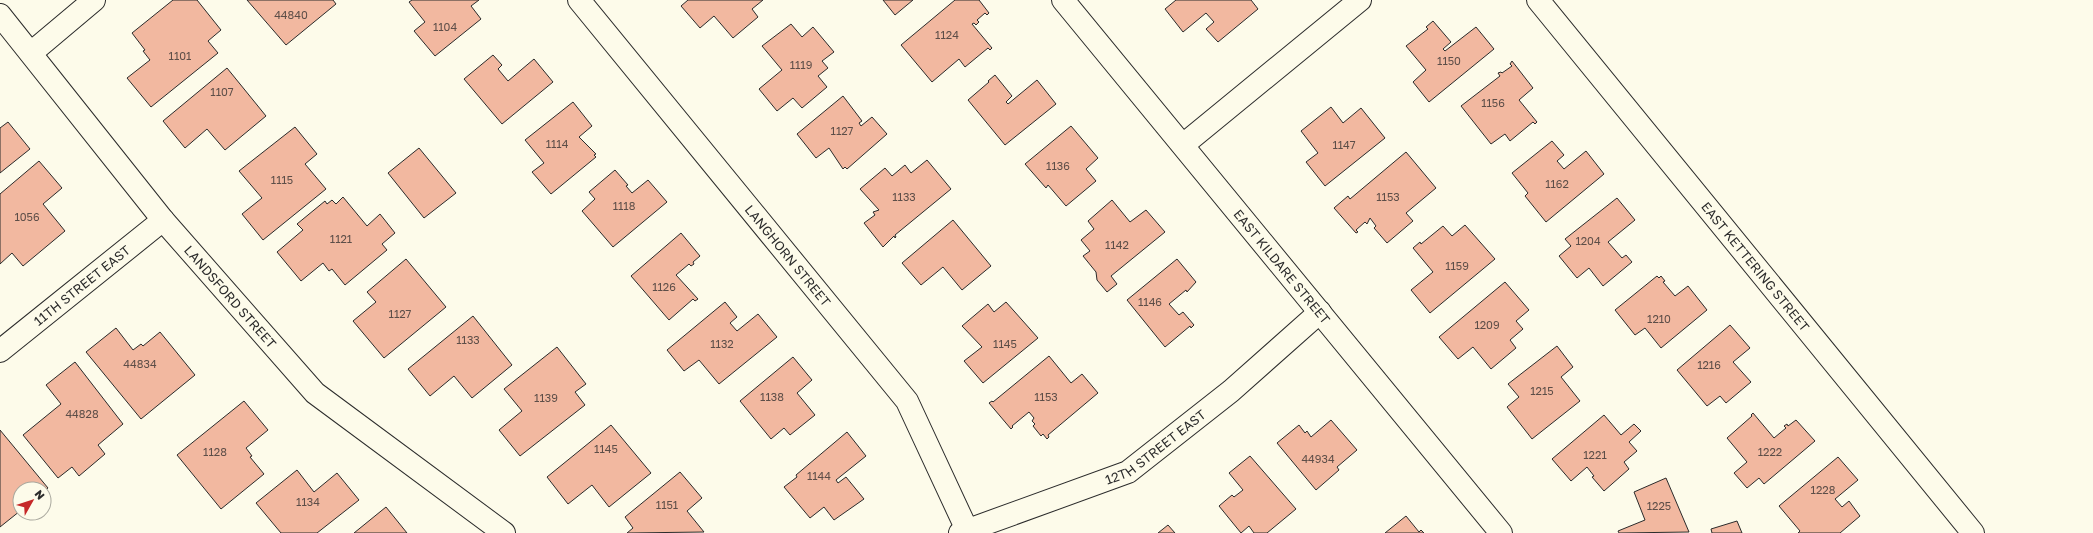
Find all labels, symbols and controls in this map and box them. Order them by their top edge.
house number: 44840 [274,8,308,21]
house number: 1104 [433,20,457,33]
house number: 1124 [935,28,959,41]
house number: 1101 [169,49,191,62]
house number: 1150 [1437,54,1461,67]
house number: 1119 [790,58,812,71]
house number: 1107 [210,85,234,98]
house number: 1156 [1481,96,1505,109]
house number: 1127 [831,124,854,137]
house number: 1114 [546,137,569,150]
house number: 1147 [1332,138,1356,151]
house number: 1136 [1046,159,1070,172]
house number: 1115 [271,173,293,186]
house number: 1162 [1545,177,1569,190]
house number: 1133 [892,190,916,203]
house number: 1153 [1376,190,1400,203]
house number: 1118 [613,199,636,212]
street label: EAST KETTERING STREET [1698,199,1813,334]
street label: LANGHORN STREET [742,202,834,309]
street label: EAST KILDARE STREET [1230,206,1334,327]
house number: 1056 [14,210,40,223]
house number: 1121 [330,232,352,245]
house number: 1204 [1575,234,1601,247]
house number: 1142 [1105,238,1129,251]
street label: 11TH STREET EAST [30,242,133,329]
street label: LANDSFORD STREET [181,242,280,351]
house number: 1159 [1445,259,1469,272]
house number: 1126 [652,280,676,293]
house number: 1146 [1138,295,1162,308]
house number: 1127 [389,307,412,320]
house number: 1210 [1647,312,1671,325]
house number: 1209 [1474,318,1500,331]
house number: 1133 [456,333,480,346]
house number: 1132 [710,337,734,350]
house number: 1145 [993,337,1017,350]
house number: 44834 [123,357,157,370]
house number: 1216 [1697,358,1721,371]
house number: 1215 [1530,384,1554,397]
house number: 1138 [760,390,784,403]
house number: 1153 [1034,390,1058,403]
house number: 1139 [534,391,558,404]
street label: 12TH STREET EAST [1103,406,1209,488]
house number: 44828 [65,407,99,420]
house number: 1145 [594,442,618,455]
house number: 1128 [203,445,227,458]
house number: 1222 [1758,445,1782,458]
house number: 1221 [1583,448,1607,461]
house number: 44934 [1301,452,1335,465]
house number: 1144 [807,469,831,482]
north arrow [12,481,52,521]
house number: 1228 [1811,483,1836,496]
text: N [32,487,48,502]
house number: 1134 [296,495,320,508]
house number: 1151 [656,498,678,511]
house number: 1225 [1647,499,1671,512]

